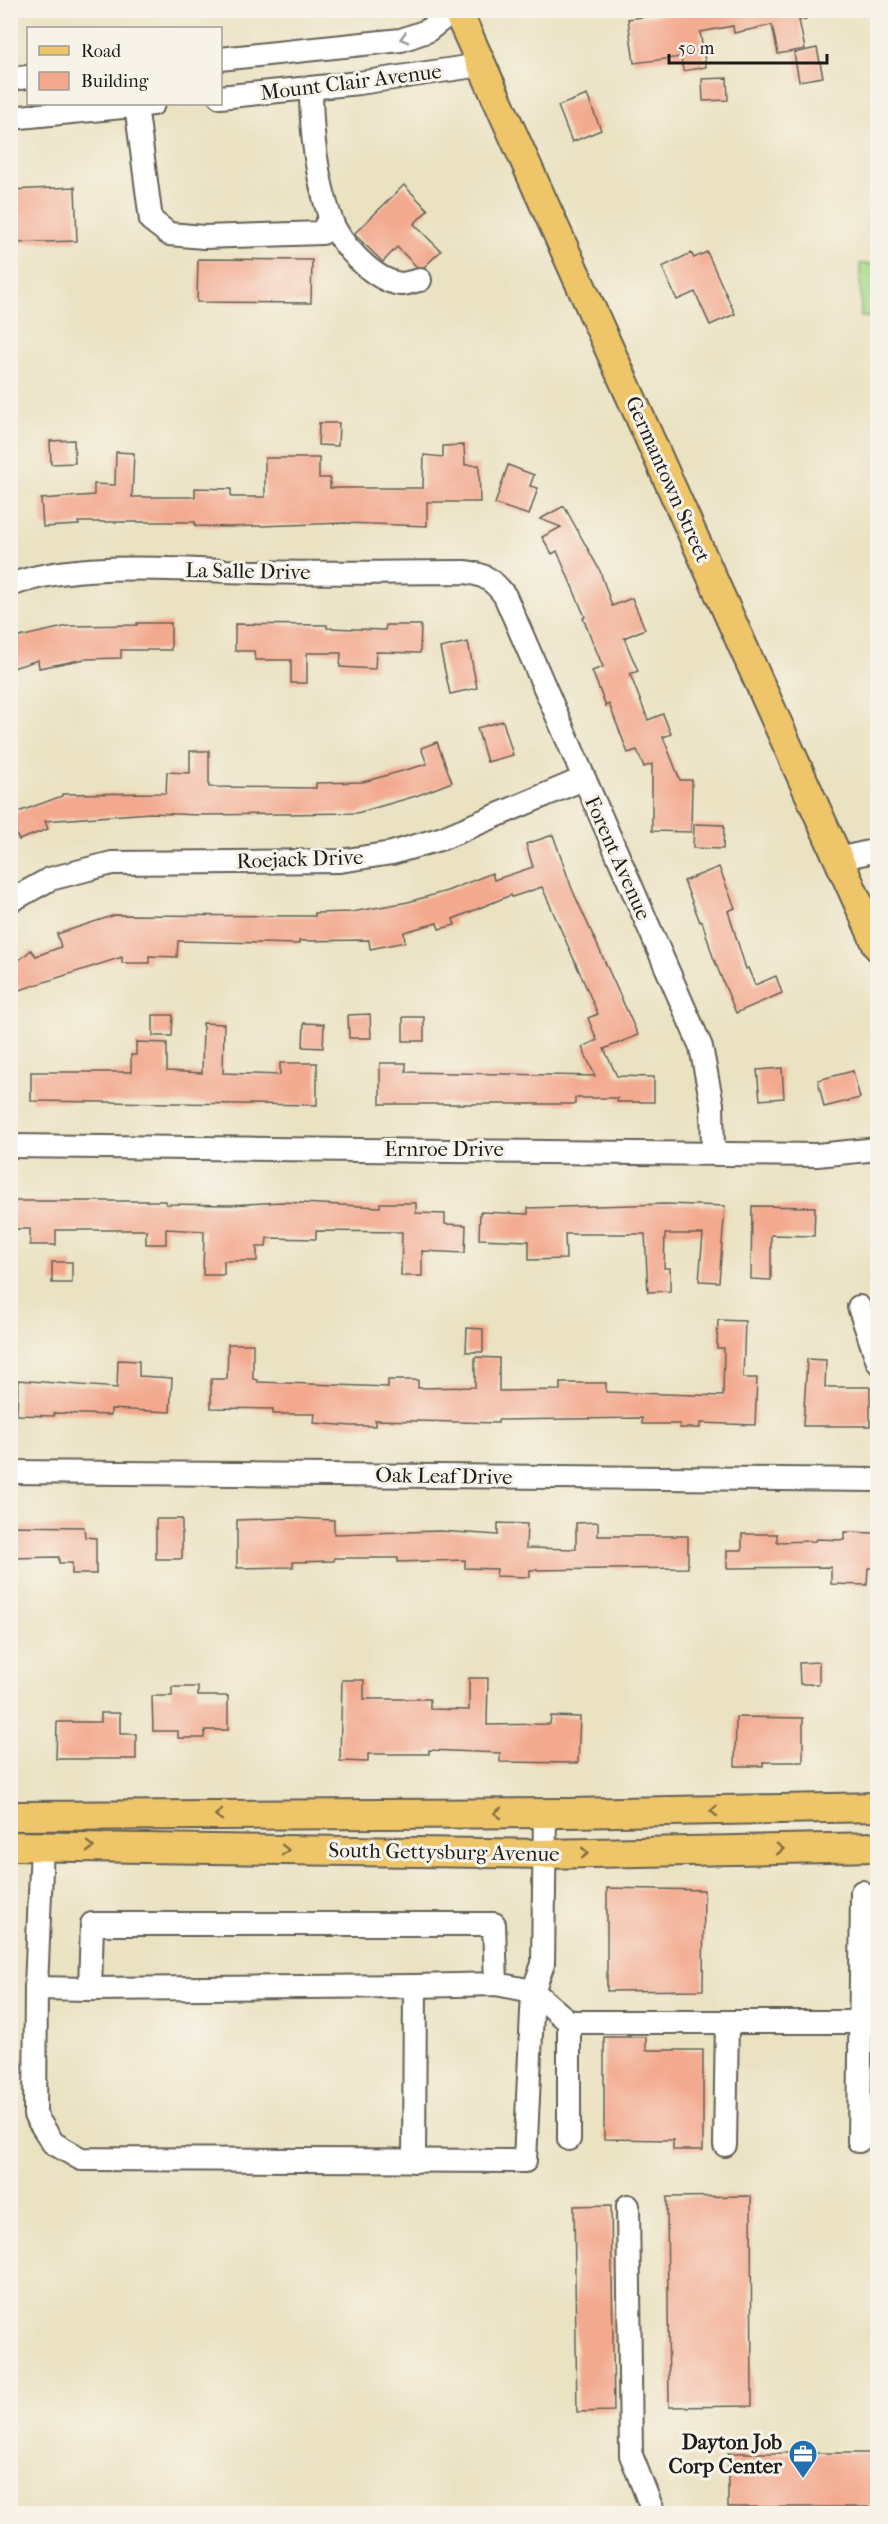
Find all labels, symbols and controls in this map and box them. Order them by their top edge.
legend [27,27,222,105]
scale bar [669,27,826,65]
one-way arrow [399,31,409,44]
text: 50 m [678,38,715,59]
text: Road [81,41,121,62]
street label: Mount Clair Avenue [259,59,443,105]
text: Building [81,71,149,92]
street label: Germantown Street [621,392,716,566]
street label: La Salle Drive [185,558,311,584]
street label: Forent Avenue [580,793,656,923]
street label: Roejack Drive [236,845,364,873]
street label: Ernroe Drive [384,1137,504,1161]
street label: Oak Leaf Drive [375,1463,513,1489]
one-way arrow [710,1804,719,1817]
one-way arrow [494,1807,503,1819]
one-way arrow [215,1809,224,1821]
street label: South Gettysburg Avenue [328,1838,560,1866]
one-way arrow [85,1841,94,1853]
one-way arrow [775,1843,784,1855]
one-way arrow [280,1844,289,1856]
one-way arrow [580,1847,589,1859]
place label: Dayton Job Corp Center [669,2430,783,2478]
office icon: Dayton Job Corp Center [787,2438,819,2480]

